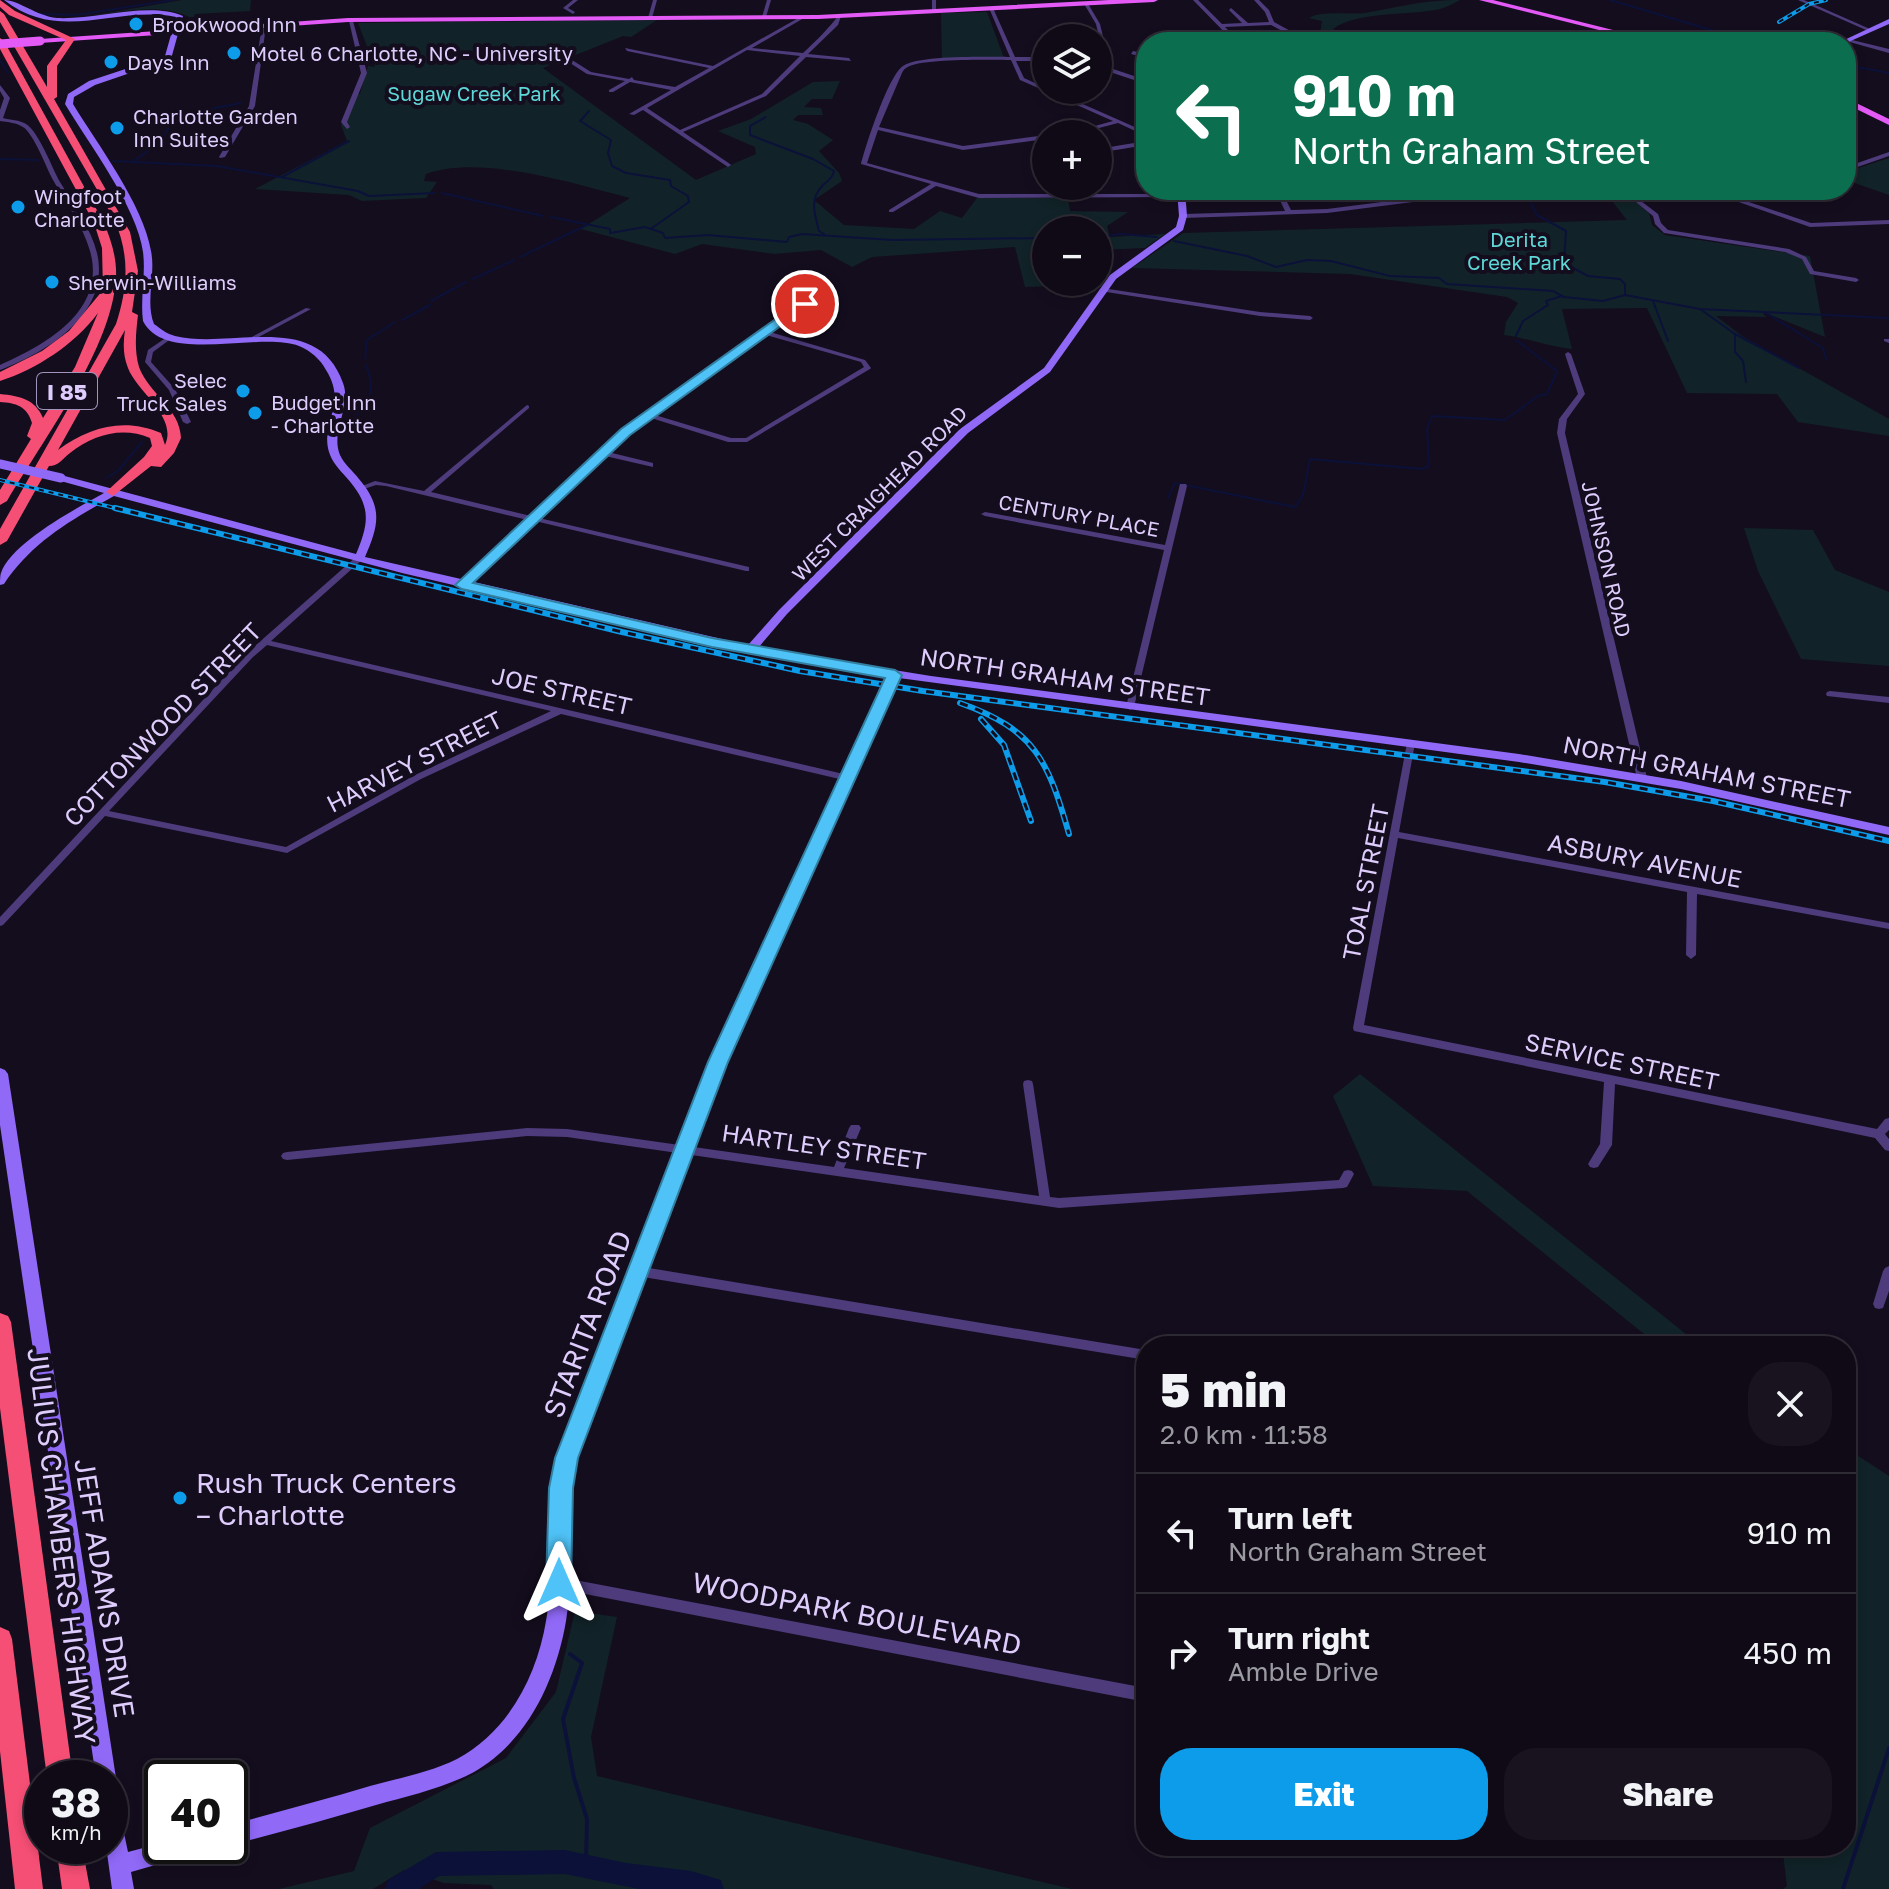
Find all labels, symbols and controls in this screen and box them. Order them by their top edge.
place label: Brookwood Inn [152,12,297,36]
marker: Brookwood Inn [127,15,145,33]
map controls [1032,24,1112,296]
button: layers [1032,24,1112,104]
place label: Motel 6 Charlotte, NC - University [250,41,573,65]
marker: Motel 6 Charlotte, NC - University [225,44,243,62]
place label: Days Inn [127,50,210,74]
marker: Days Inn [102,53,120,71]
text: 910 m [1292,61,1456,128]
icon: left [1160,64,1264,168]
park label: Sugaw Creek Park [387,81,561,105]
place label: Charlotte Garden Inn Suites [133,104,298,151]
marker: Charlotte Garden Inn Suites [108,119,126,137]
button: + [1032,120,1112,200]
text: North Graham Street [1292,129,1651,172]
place label: Wingfoot Charlotte [34,184,125,231]
marker: Wingfoot Charlotte [9,198,27,216]
button: − [1032,216,1112,296]
park label: Derita Creek Park [1467,227,1571,274]
place label: Sherwin-Williams [68,270,237,294]
pin [771,270,839,338]
marker: Sherwin-Williams [43,273,61,291]
icon: arrive [783,282,827,326]
place label: Selec Truck Sales [117,368,227,415]
road number: I 85 [37,373,97,409]
marker: Selec Truck Sales [234,382,252,400]
place label: Budget Inn - Charlotte [271,390,377,437]
street label: WEST CRAIGHEAD ROAD [787,401,971,585]
marker: Budget Inn - Charlotte [246,404,264,422]
street label: JOHNSON ROAD [1577,479,1637,639]
street label: CENTURY PLACE [997,489,1161,541]
street label: COTTONWOOD STREET [57,616,267,832]
street label: NORTH GRAHAM STREET [918,641,1212,711]
street label: JOE STREET [489,660,635,720]
street label: HARVEY STREET [321,704,507,818]
street label: NORTH GRAHAM STREET [1561,729,1853,813]
street label: TOAL STREET [1336,801,1394,962]
street label: ASBURY AVENUE [1546,827,1744,893]
street label: SERVICE STREET [1523,1026,1722,1096]
street label: HARTLEY STREET [720,1117,928,1175]
street label: STARITA ROAD [536,1226,638,1422]
street label: JULIUS CHAMBERS HIGHWAY [21,1346,103,1746]
text: 5 min [1160,1360,1287,1418]
button: close [1748,1362,1832,1446]
text: 2.0 km · 11:58 [1160,1419,1328,1450]
street label: JEFF ADAMS DRIVE [68,1456,142,1720]
place label: Rush Truck Centers – Charlotte [196,1466,457,1531]
marker: Rush Truck Centers – Charlotte [171,1489,189,1507]
text: Turn left [1228,1500,1353,1536]
icon: left [1160,1511,1204,1555]
text: 910 m [1747,1515,1832,1551]
text: North Graham Street [1228,1536,1487,1567]
position arrow [517,1541,601,1625]
street label: WOODPARK BOULEVARD [690,1565,1024,1661]
text: Turn right [1228,1620,1370,1656]
icon: right [1160,1631,1204,1675]
text: 450 m [1744,1635,1832,1671]
text: Amble Drive [1228,1656,1379,1687]
button: Exit [1160,1748,1488,1840]
button: Share [1504,1748,1832,1840]
speed limit sign: 40 [144,1760,248,1864]
text: 38 [51,1778,101,1826]
text: km/h [51,1820,101,1844]

